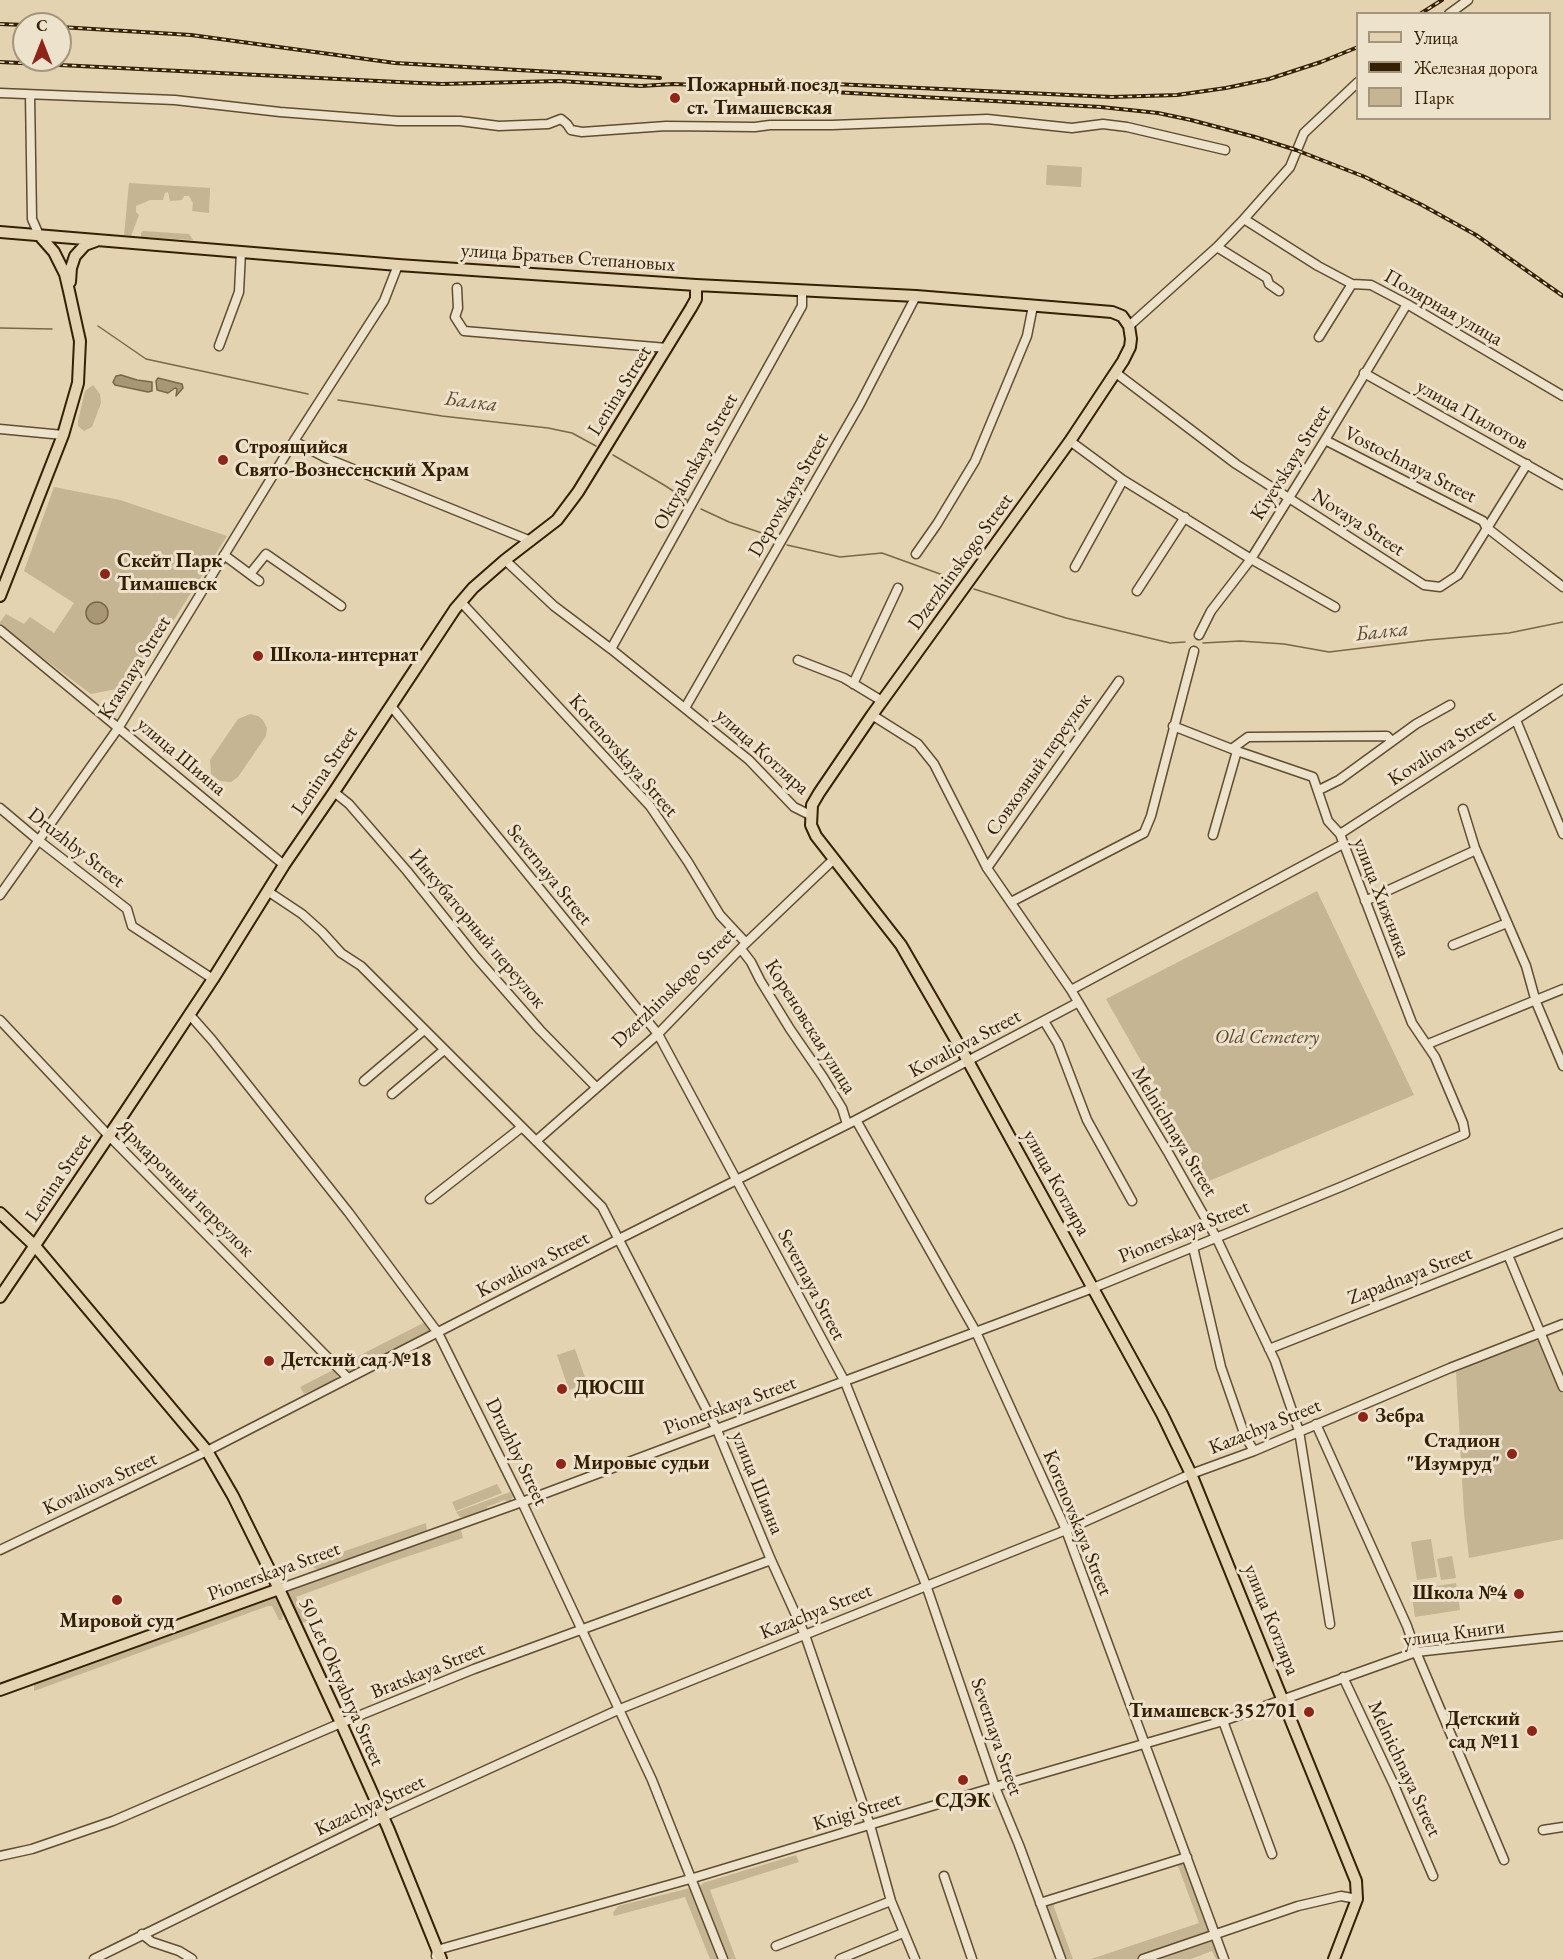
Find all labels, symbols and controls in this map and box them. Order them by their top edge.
north arrow [12,12,72,72]
legend [1356,12,1551,120]
text: С [36,15,48,36]
text: Улица [1414,26,1458,49]
text: Железная дорога [1414,56,1538,79]
place label: Пожарный поезд ст. Тимашевская [687,74,839,121]
text: Парк [1414,86,1454,109]
marker: Пожарный поезд ст. Тимашевская [668,91,682,105]
street label: улица Братьев Степановых [460,239,676,277]
street label: Полярная улица [1379,264,1507,352]
street label: Lenina Street [583,342,657,440]
street label: улица Пилотов [1412,374,1532,456]
water label: Балка [443,386,499,418]
street label: Oktyabrskaya Street [649,390,743,534]
street label: Kiyevskaya Street [1246,401,1336,525]
street label: Vostochnaya Street [1340,421,1480,509]
street label: Depovskaya Street [744,429,834,561]
place label: Строящийся Свято-Вознесенский Храм [235,436,469,483]
marker: Строящийся Свято-Вознесенский Храм [216,453,230,467]
street label: Novaya Street [1307,484,1409,562]
street label: Dzerzhinskogo Street [903,489,1019,635]
place label: Скейт Парк Тимашевск [117,550,222,597]
marker: Скейт Парк Тимашевск [98,567,112,581]
street label: Krasnaya Street [94,612,176,724]
water label: Балка [1354,617,1410,647]
place label: Школа-интернат [270,644,418,668]
marker: Школа-интернат [251,649,265,663]
street label: Совхозный переулок [981,689,1097,841]
street label: Korenovskaya Street [563,690,683,822]
street label: улица Котляра [710,704,814,800]
street label: Kovaliova Street [1384,704,1500,792]
street label: улица Шияна [131,713,231,801]
street label: Lenina Street [287,722,363,820]
street label: Druzhby Street [23,803,129,893]
street label: Severnaya Street [501,820,597,930]
street label: улица Хижняка [1347,835,1415,961]
street label: Инкубаторный переулок [403,844,551,1014]
street label: Dzerzhinskogo Street [607,923,741,1053]
street label: Кореновская улица [759,955,861,1099]
street label: Kovaliova Street [905,1004,1025,1084]
park label: Old Cemetery [1215,1026,1319,1050]
street label: Melnichnaya Street [1126,1063,1222,1201]
street label: Ярмарочный переулок [111,1115,259,1263]
street label: улица Котляра [1017,1126,1095,1240]
street label: Lenina Street [21,1129,97,1227]
street label: Pionerskaya Street [1115,1195,1253,1269]
street label: Severnaya Street [772,1225,850,1345]
street label: Kovaliova Street [473,1226,593,1304]
street label: Zapadnaya Street [1345,1241,1475,1311]
place label: Детский сад №18 [281,1349,431,1373]
marker: Детский сад №18 [262,1354,276,1368]
street label: Pionerskaya Street [661,1371,799,1441]
place label: ДЮСШ [574,1377,645,1401]
marker: ДЮСШ [555,1382,569,1396]
street label: Druzhby Street [480,1394,552,1510]
street label: Kazachya Street [1205,1394,1325,1460]
place label: Зебра [1375,1405,1424,1429]
marker: Зебра [1356,1410,1370,1424]
street label: улица Шияна [725,1428,789,1538]
place label: Стадион "Изумруд" [1406,1430,1500,1477]
street label: Kovaliova Street [39,1447,161,1521]
street label: Korenovskaya Street [1037,1447,1117,1599]
marker: Стадион "Изумруд" [1505,1447,1519,1461]
place label: Мировые судьи [573,1452,710,1476]
marker: Мировые судьи [554,1457,568,1471]
street label: Pionerskaya Street [205,1537,343,1607]
street label: улица Котляра [1238,1561,1304,1679]
street label: Kazachya Street [756,1579,876,1645]
place label: Школа №4 [1413,1582,1507,1606]
marker: Школа №4 [1512,1587,1526,1601]
marker: Мировой суд [110,1593,124,1607]
street label: 50 Let Oktyabrya Street [293,1594,389,1770]
place label: Мировой суд [60,1610,174,1634]
street label: улица Книги [1402,1615,1506,1653]
street label: Bratskaya Street [368,1637,488,1705]
street label: Severnaya Street [965,1675,1027,1799]
street label: Melnichnaya Street [1362,1697,1446,1841]
place label: Тимашевск 352701 [1129,1700,1297,1724]
marker: Тимашевск 352701 [1302,1705,1316,1719]
place label: Детский сад №11 [1446,1708,1520,1755]
marker: Детский сад №11 [1525,1724,1539,1738]
street label: Kazachya Street [311,1770,429,1842]
marker: СДЭК [956,1773,970,1787]
street label: Knigi Street [810,1787,904,1837]
place label: СДЭК [935,1790,991,1814]

